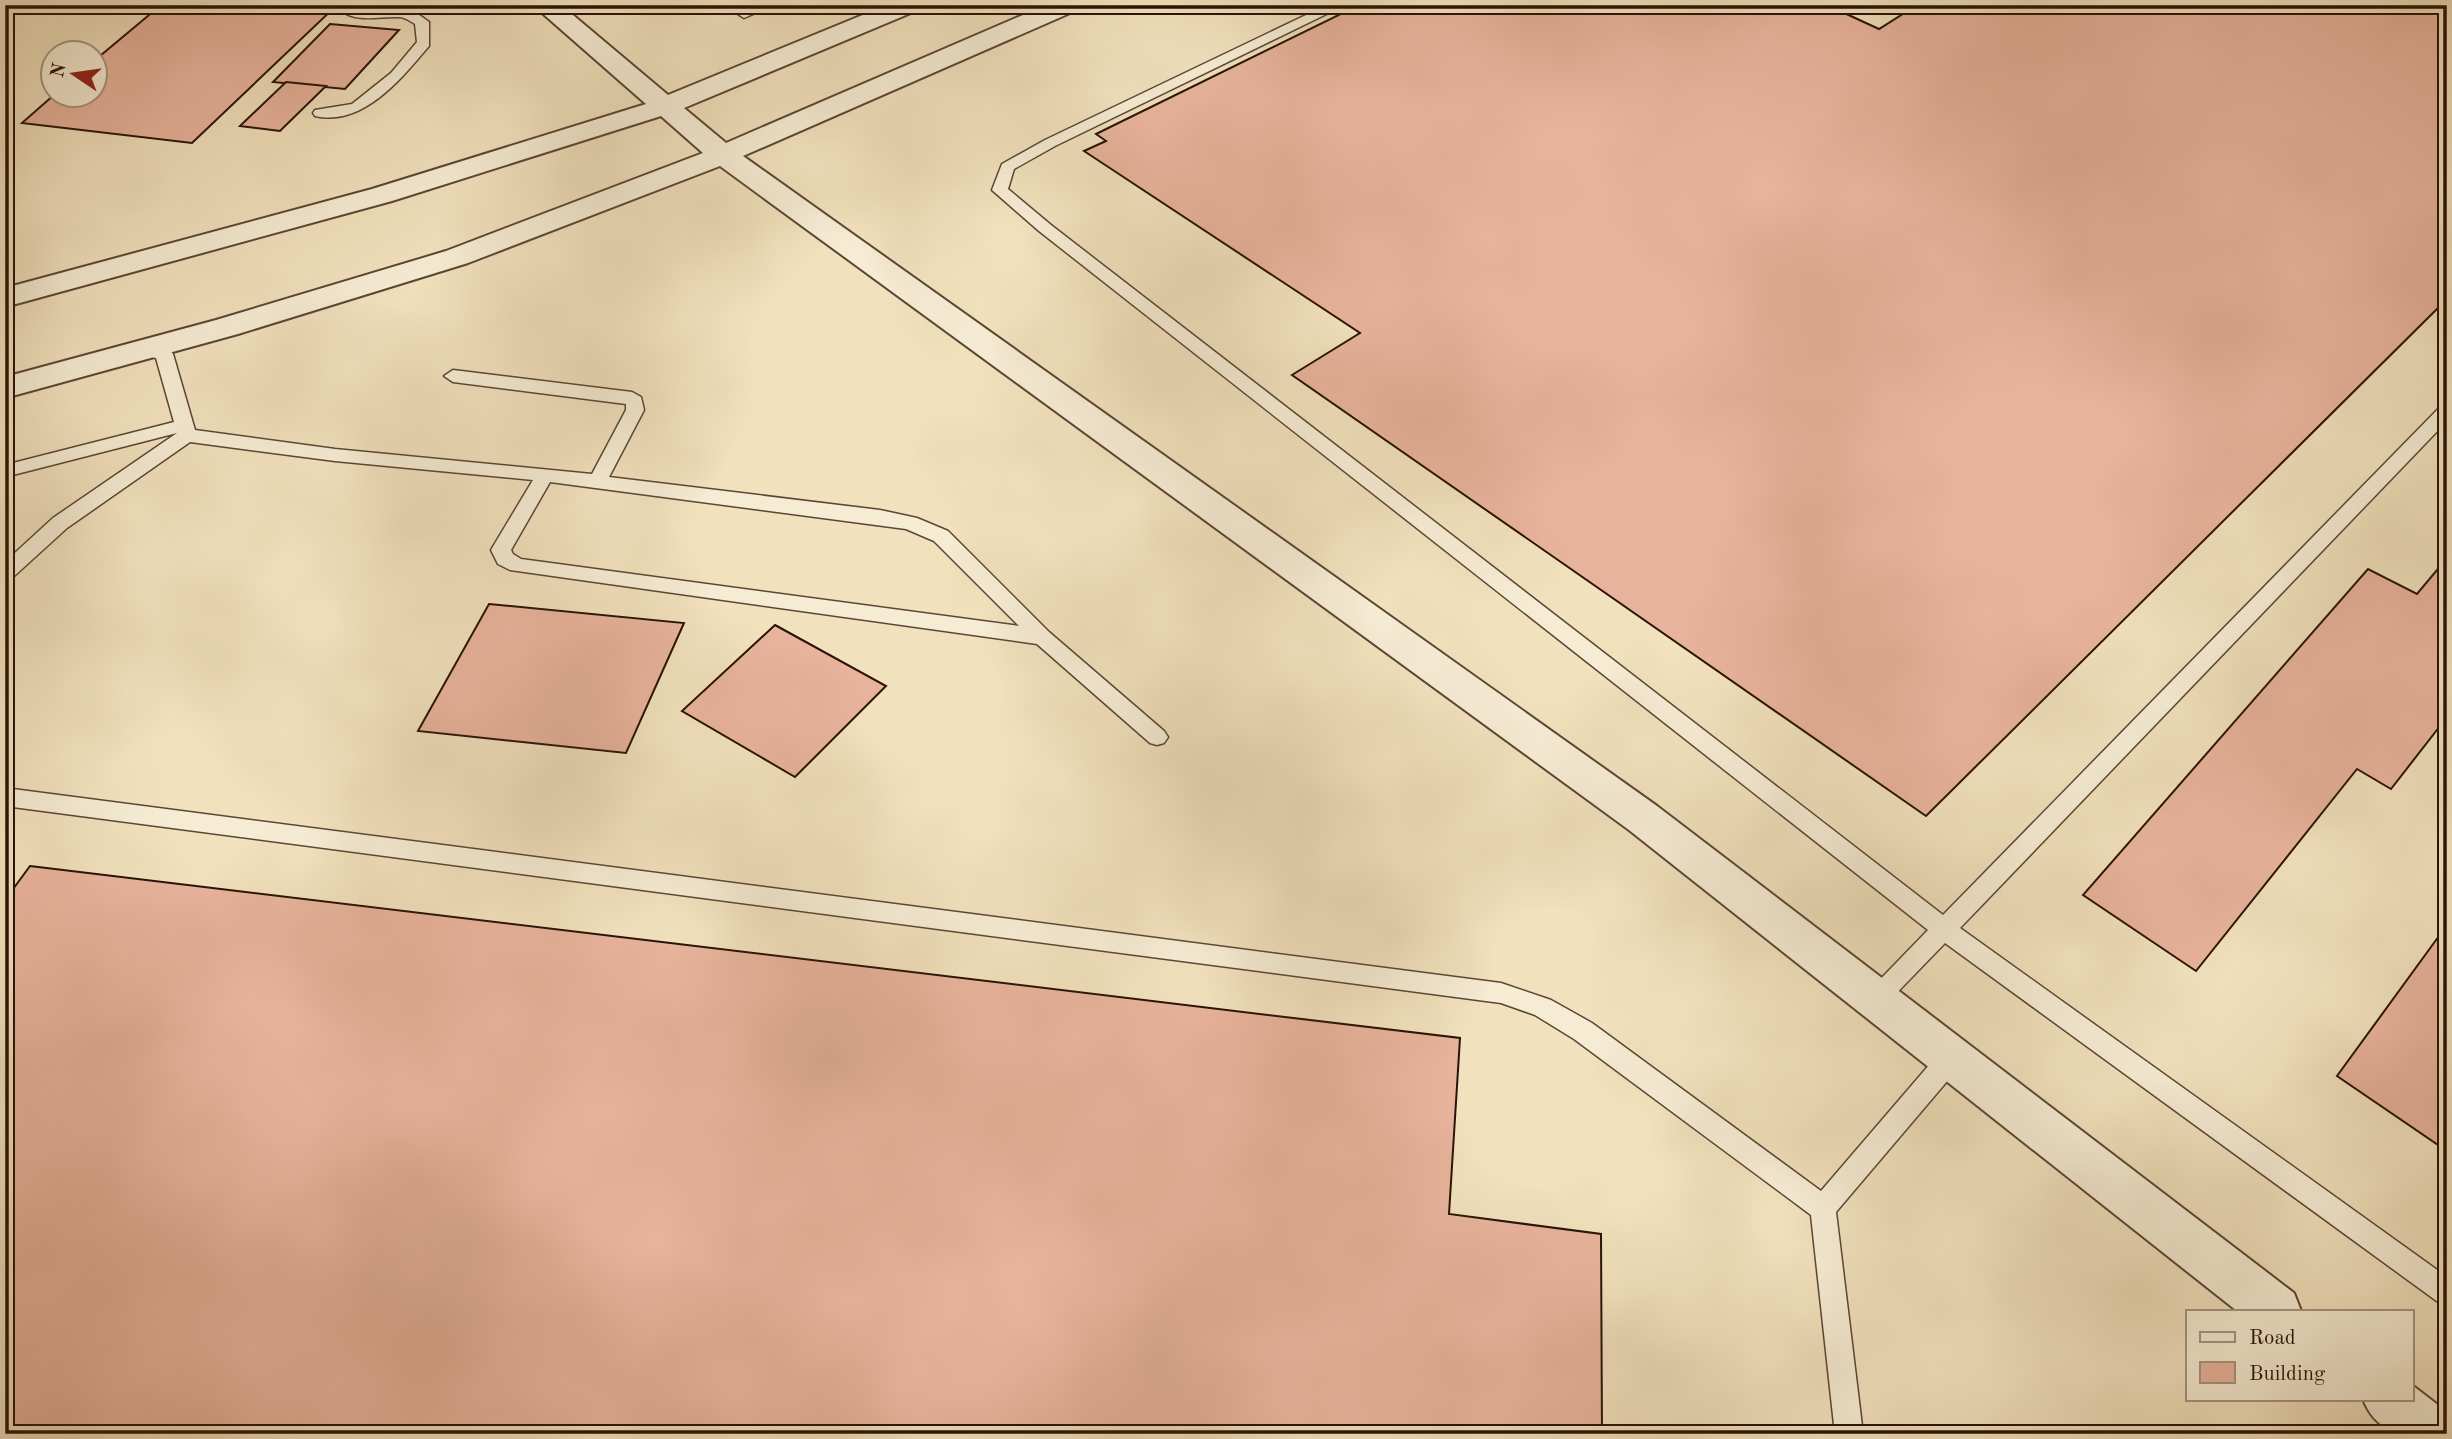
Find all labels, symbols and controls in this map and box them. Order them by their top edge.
north arrow [38,38,108,108]
text: N [49,61,71,80]
legend [2186,1310,2414,1400]
text: Road [2249,1328,2296,1349]
text: Building [2249,1364,2326,1385]

